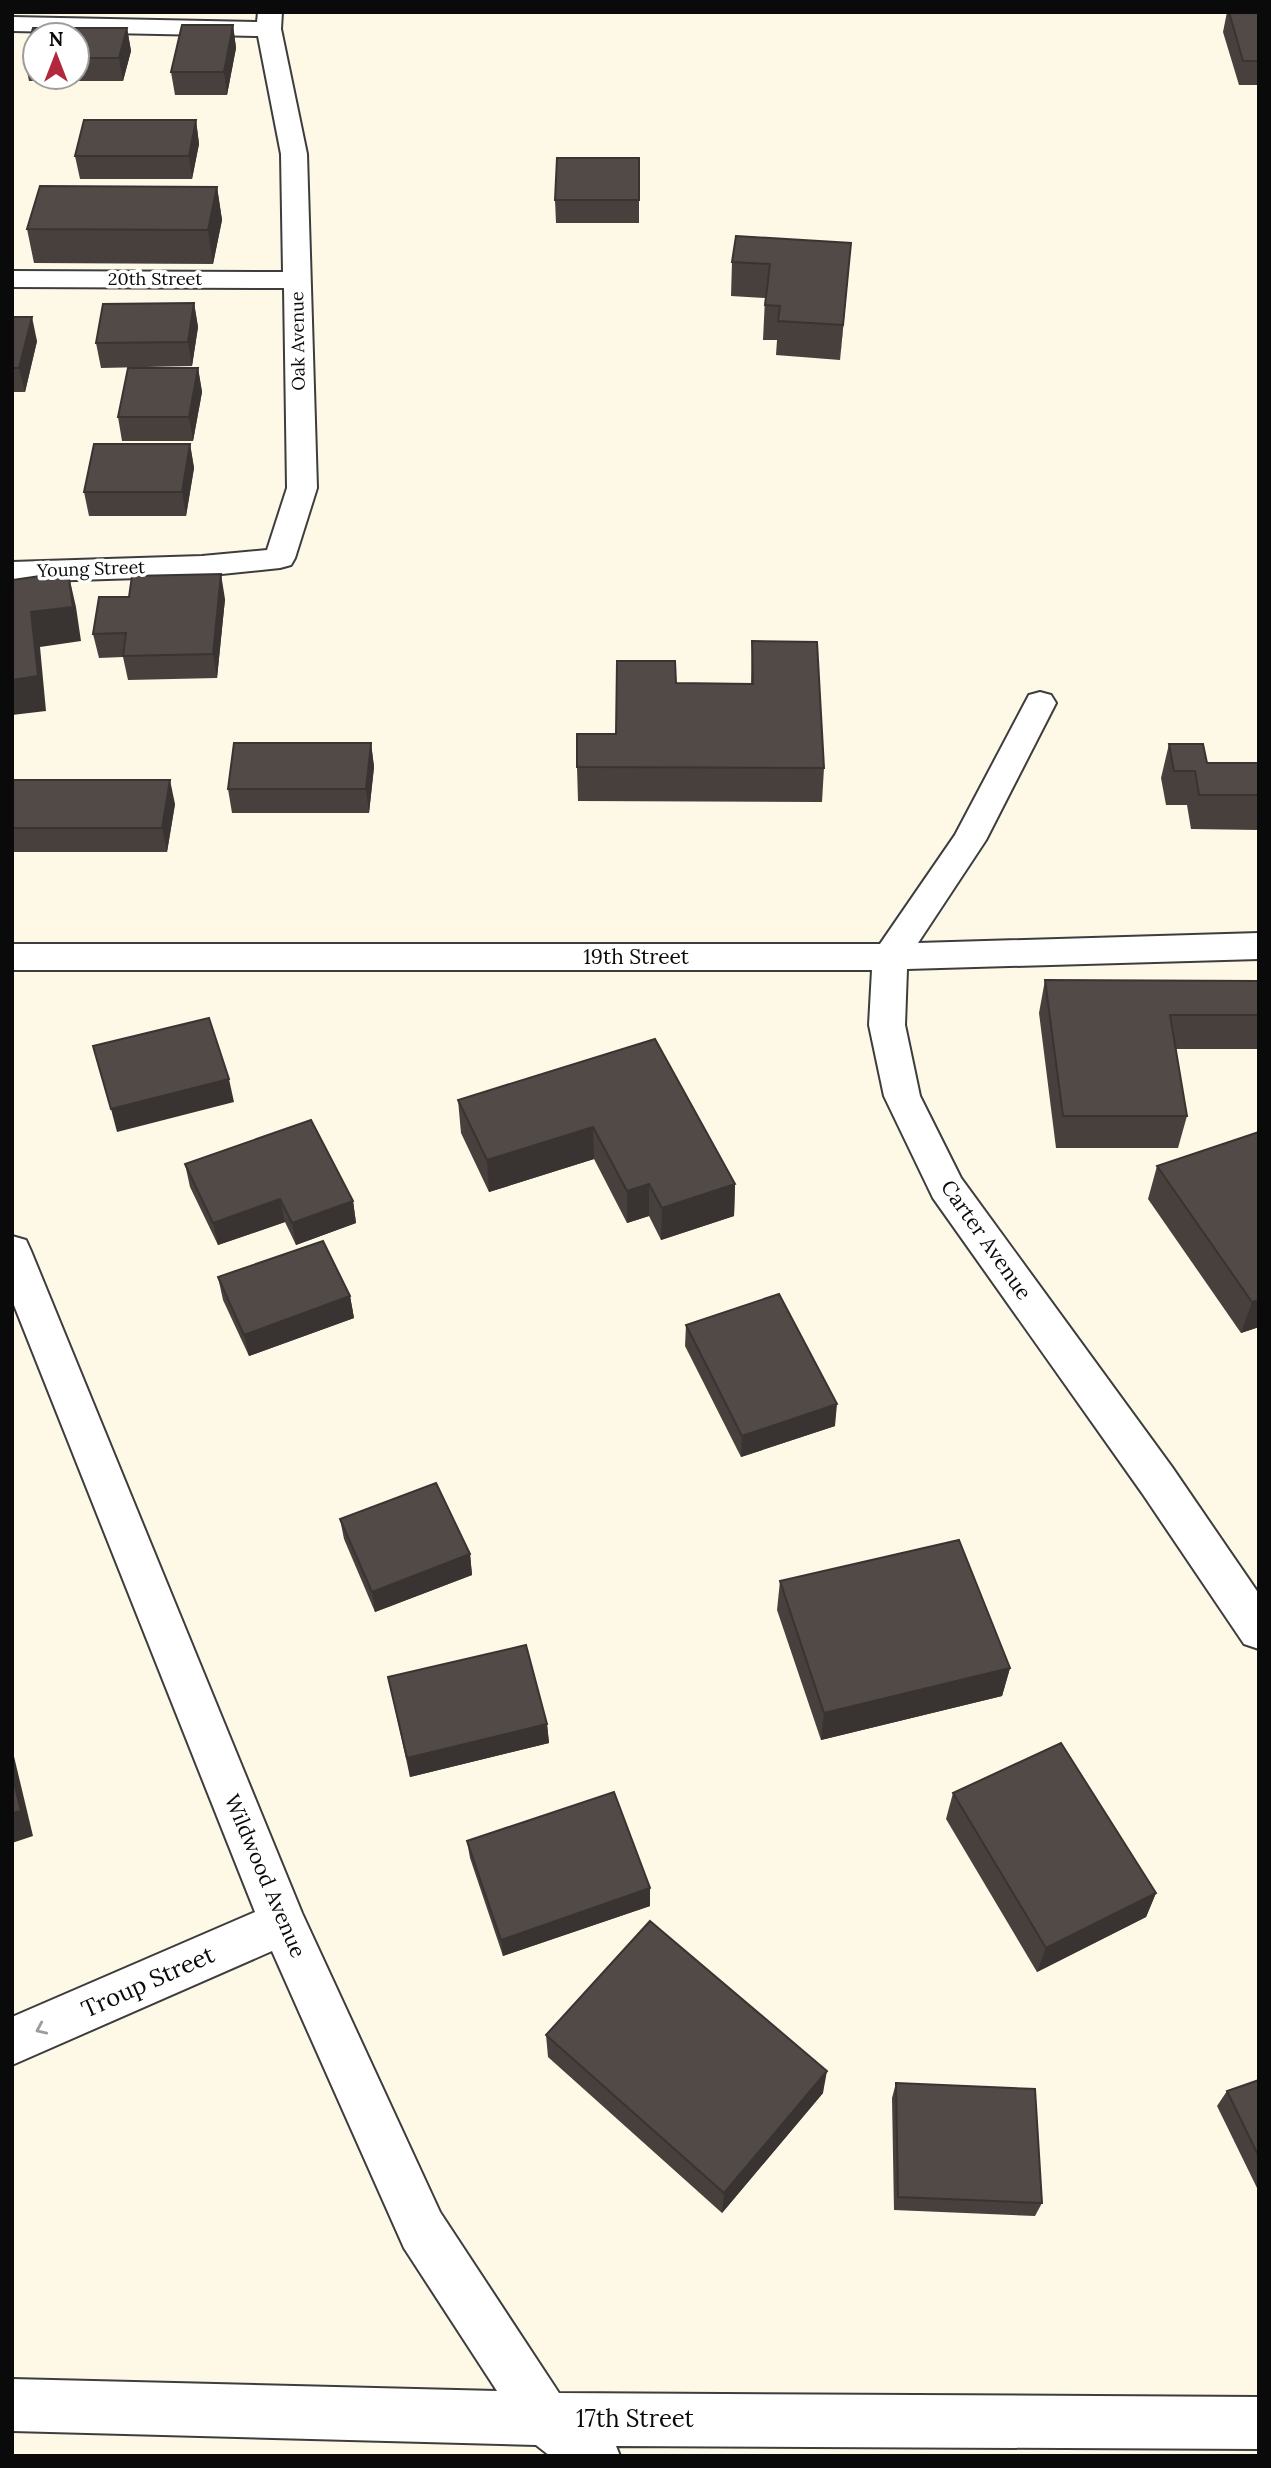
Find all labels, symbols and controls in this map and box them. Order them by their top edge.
north arrow [21,21,91,91]
text: N [49,27,64,51]
street label: 20th Street [108,267,202,290]
street label: Oak Avenue [285,291,310,391]
street label: Young Street [36,555,145,582]
street label: 19th Street [583,943,690,970]
street label: Carter Avenue [935,1175,1038,1305]
street label: Wildwood Avenue [219,1790,312,1962]
street label: Troup Street [77,1938,220,2025]
one-way arrow [36,2021,48,2035]
street label: 17th Street [576,2403,695,2434]

